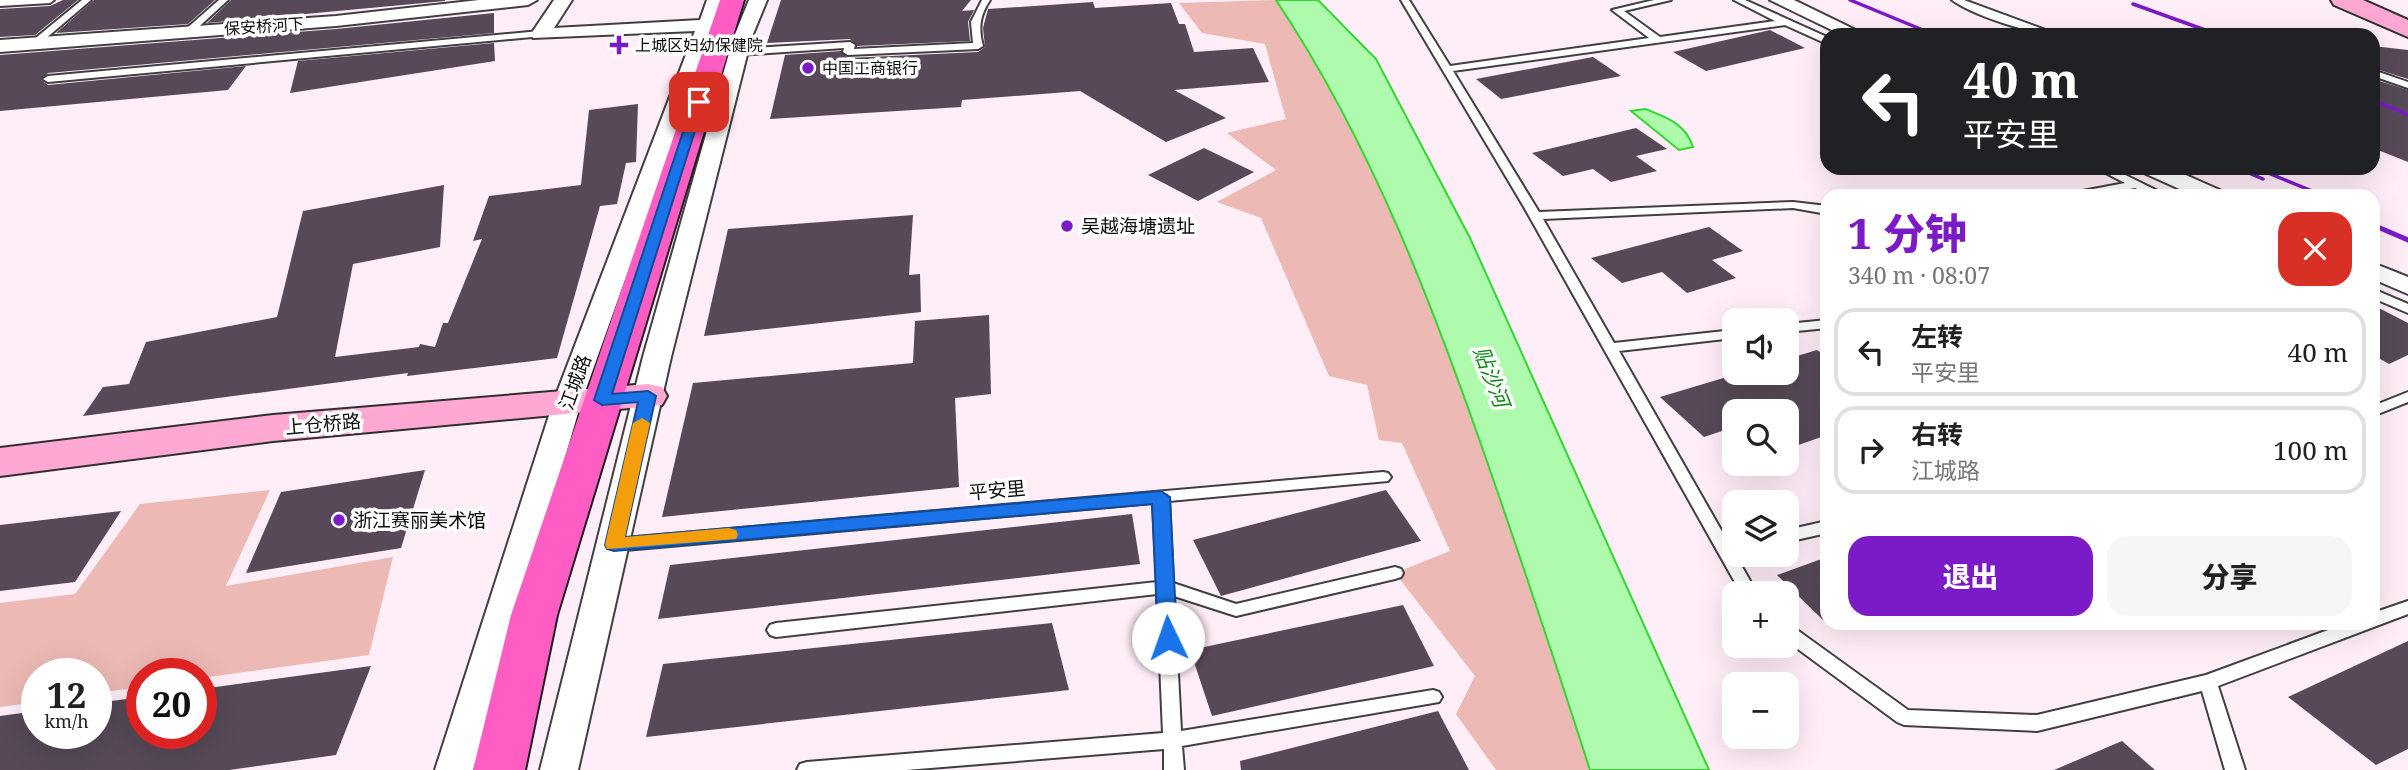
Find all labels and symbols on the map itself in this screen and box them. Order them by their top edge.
street label: 保安桥河下 [223,12,305,40]
place label: 上城区妇幼保健院 [635,34,763,56]
marker: 上城区妇幼保健院 [609,35,629,55]
place label: 中国工商银行 [822,57,918,79]
marker: 中国工商银行 [800,60,816,76]
pin [669,72,729,132]
place label: 吴越海塘遗址 [1081,213,1195,239]
marker: 吴越海塘遗址 [1059,218,1075,234]
water label: 贴沙河 [1468,342,1518,415]
street label: 江城路 [553,351,597,413]
street label: 上仓桥路 [284,408,362,440]
street label: 平安里 [967,475,1027,505]
place label: 浙江赛丽美术馆 [353,507,486,533]
marker: 浙江赛丽美术馆 [331,512,347,528]
position arrow [1131,601,1205,675]
speed limit sign: 20 [126,658,217,749]

